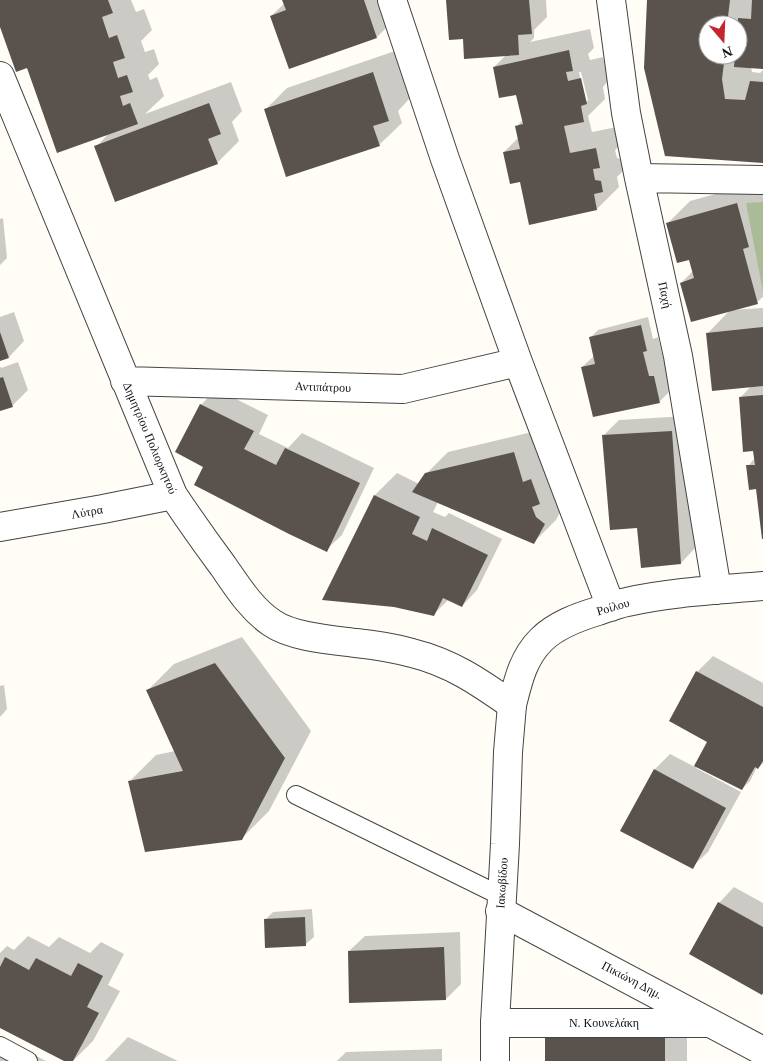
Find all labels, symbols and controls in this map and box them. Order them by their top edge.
north arrow [698,15,748,65]
text: N [720,43,734,61]
street label: Παχή [655,281,675,309]
street label: Αντιπάτρου [295,379,351,395]
street label: Δημητρίου Πολιορκητού [120,380,180,496]
street label: Λύτρα [70,502,105,522]
street label: Ροίλου [595,596,631,618]
street label: Ιακωβίδου [493,857,511,909]
street label: Πικιώνη Δημ. [599,958,665,1002]
street label: Ν. Κουνελάκη [569,1016,639,1030]

